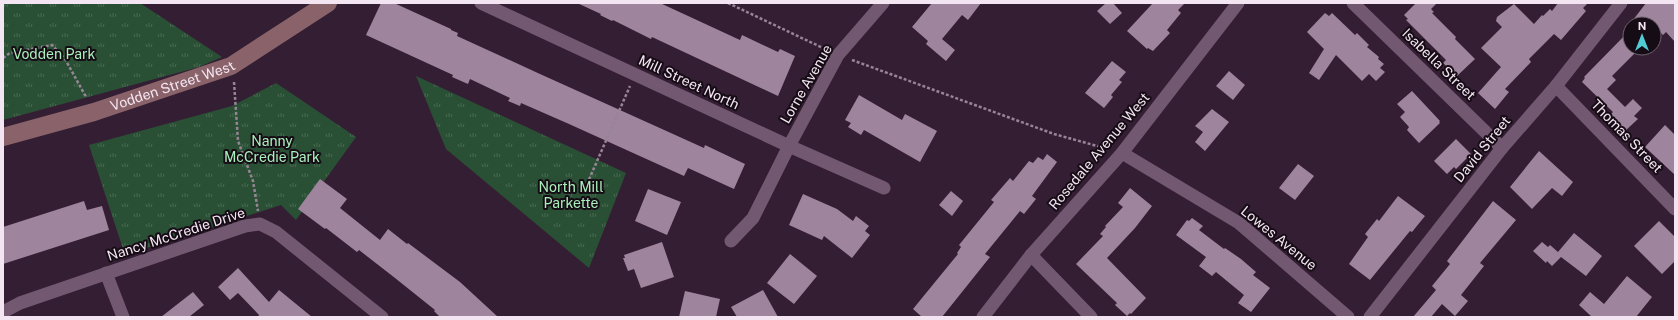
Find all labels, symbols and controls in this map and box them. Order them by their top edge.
north arrow [1622,16,1662,56]
text: N [1638,20,1646,32]
street label: Isabella Street [1399,25,1479,103]
street label: Lorne Avenue [777,42,835,126]
park label: Vodden Park [13,46,95,62]
street label: Mill Street North [636,52,742,112]
street label: Vodden Street West [108,58,238,114]
street label: Rosedale Avenue West [1046,89,1152,213]
street label: Thomas Street [1588,96,1666,176]
street label: David Street [1450,113,1514,185]
park label: Nanny McCredie Park [224,133,320,165]
park label: North Mill Parkette [539,179,603,211]
street label: Lowes Avenue [1238,203,1320,273]
street label: Nancy McCredie Drive [105,204,247,264]

